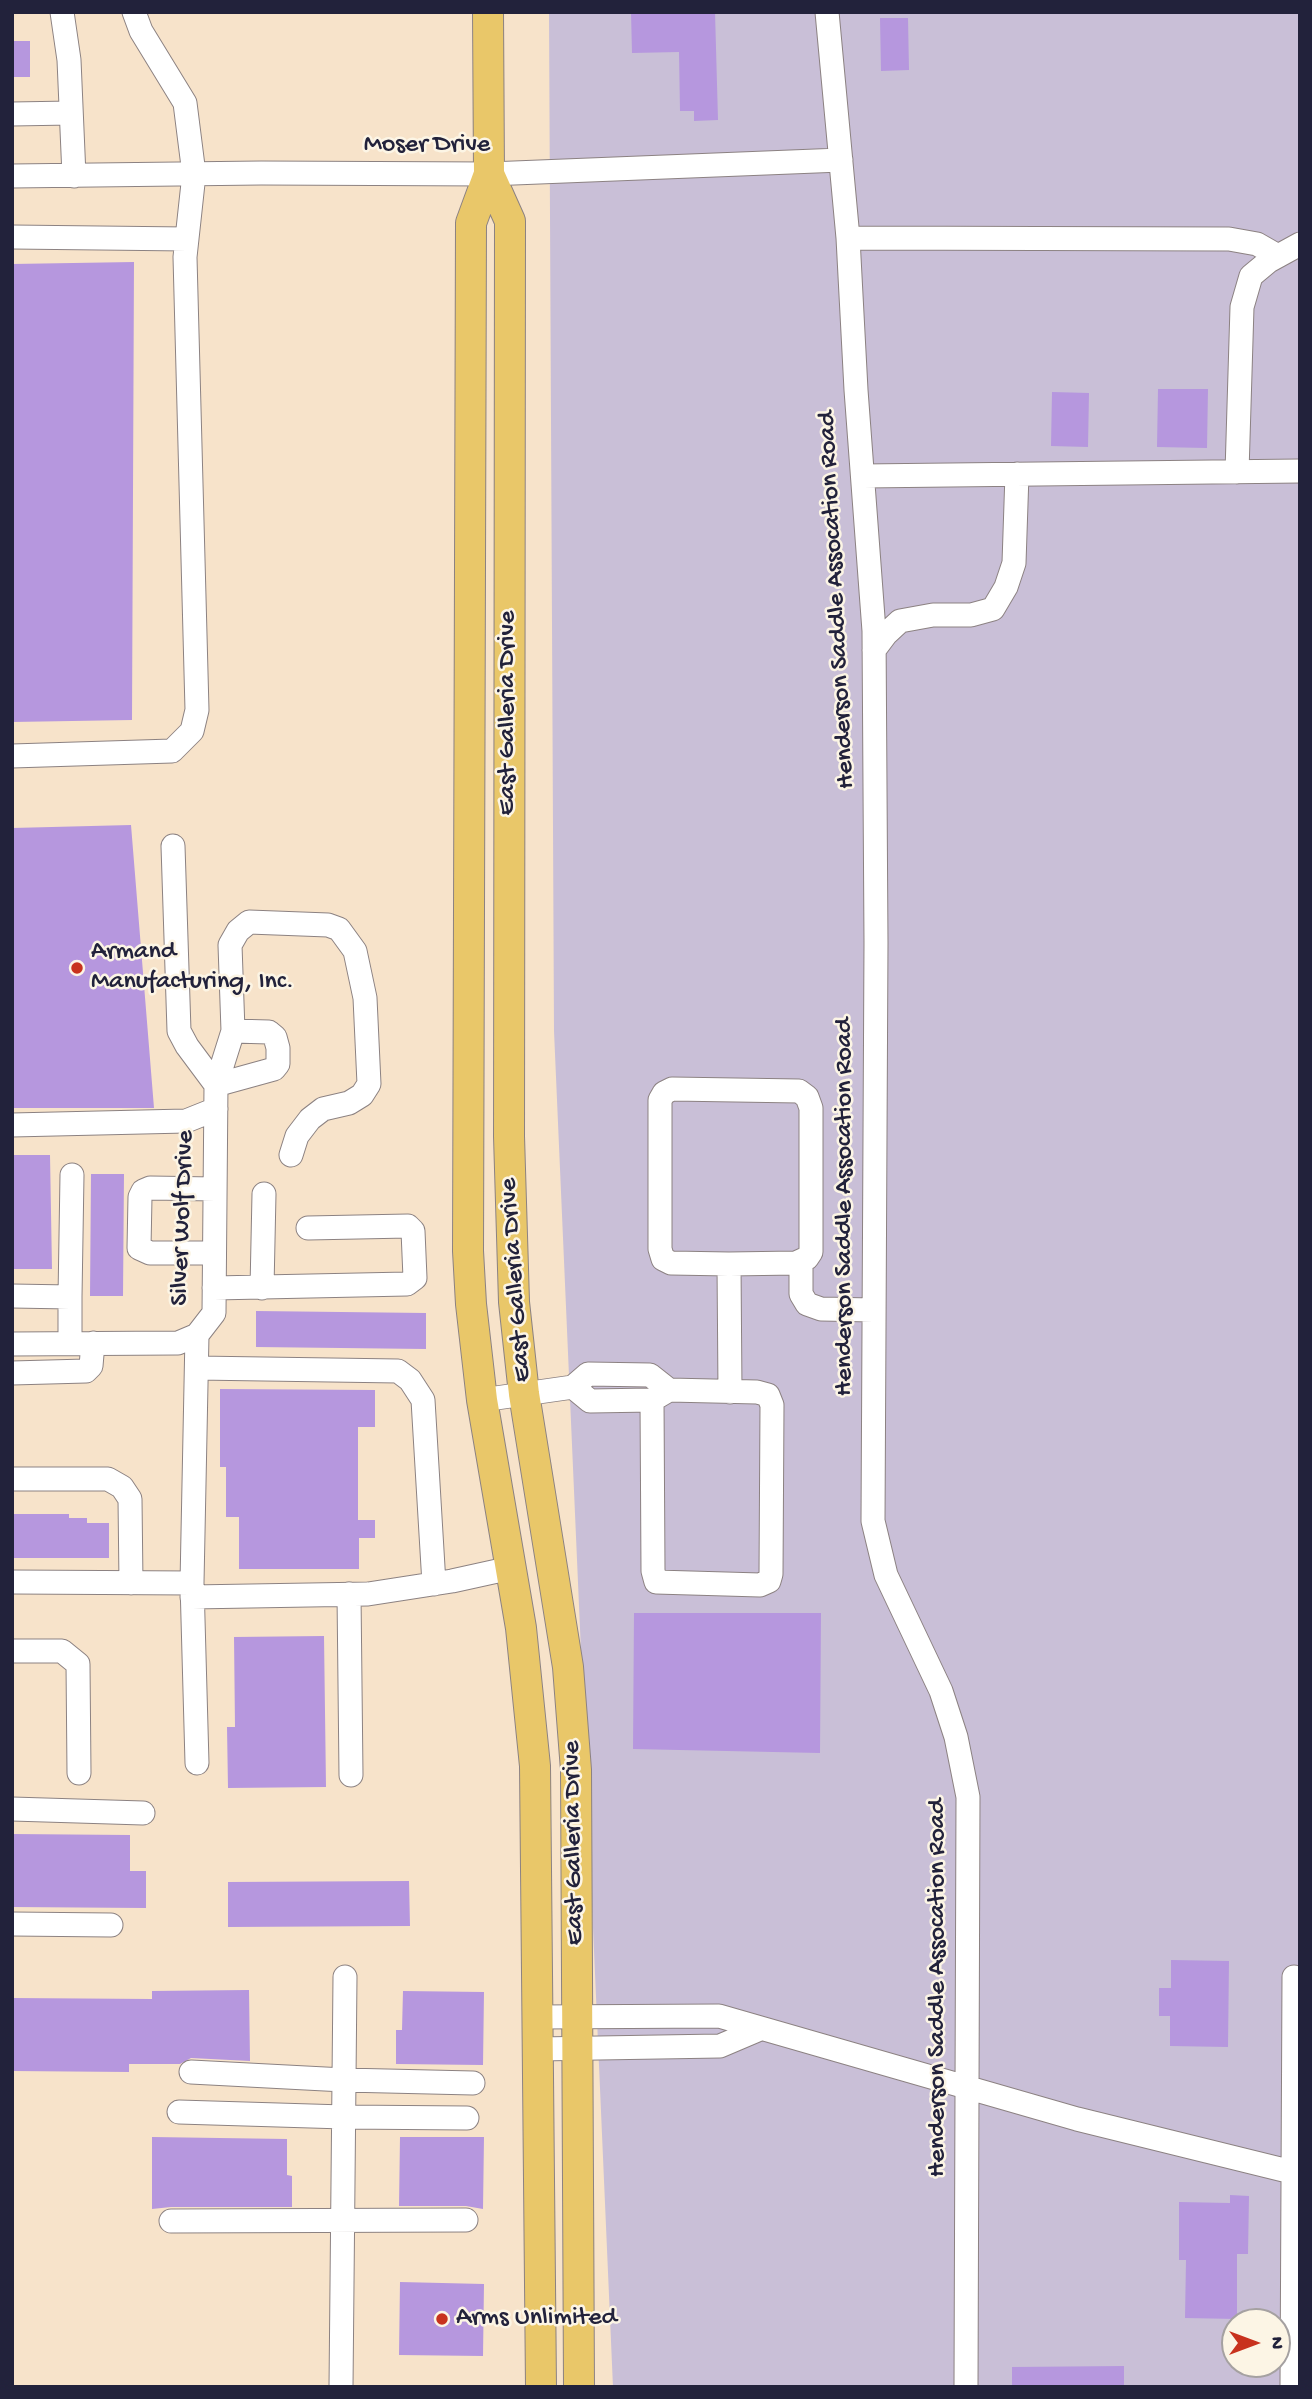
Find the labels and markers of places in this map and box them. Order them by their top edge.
place label: Armand Manufacturing, Inc. [91,937,294,998]
marker: Armand Manufacturing, Inc. [69,960,85,976]
place label: Arms Unlimited [456,2303,617,2335]
marker: Arms Unlimited [434,2311,450,2327]

